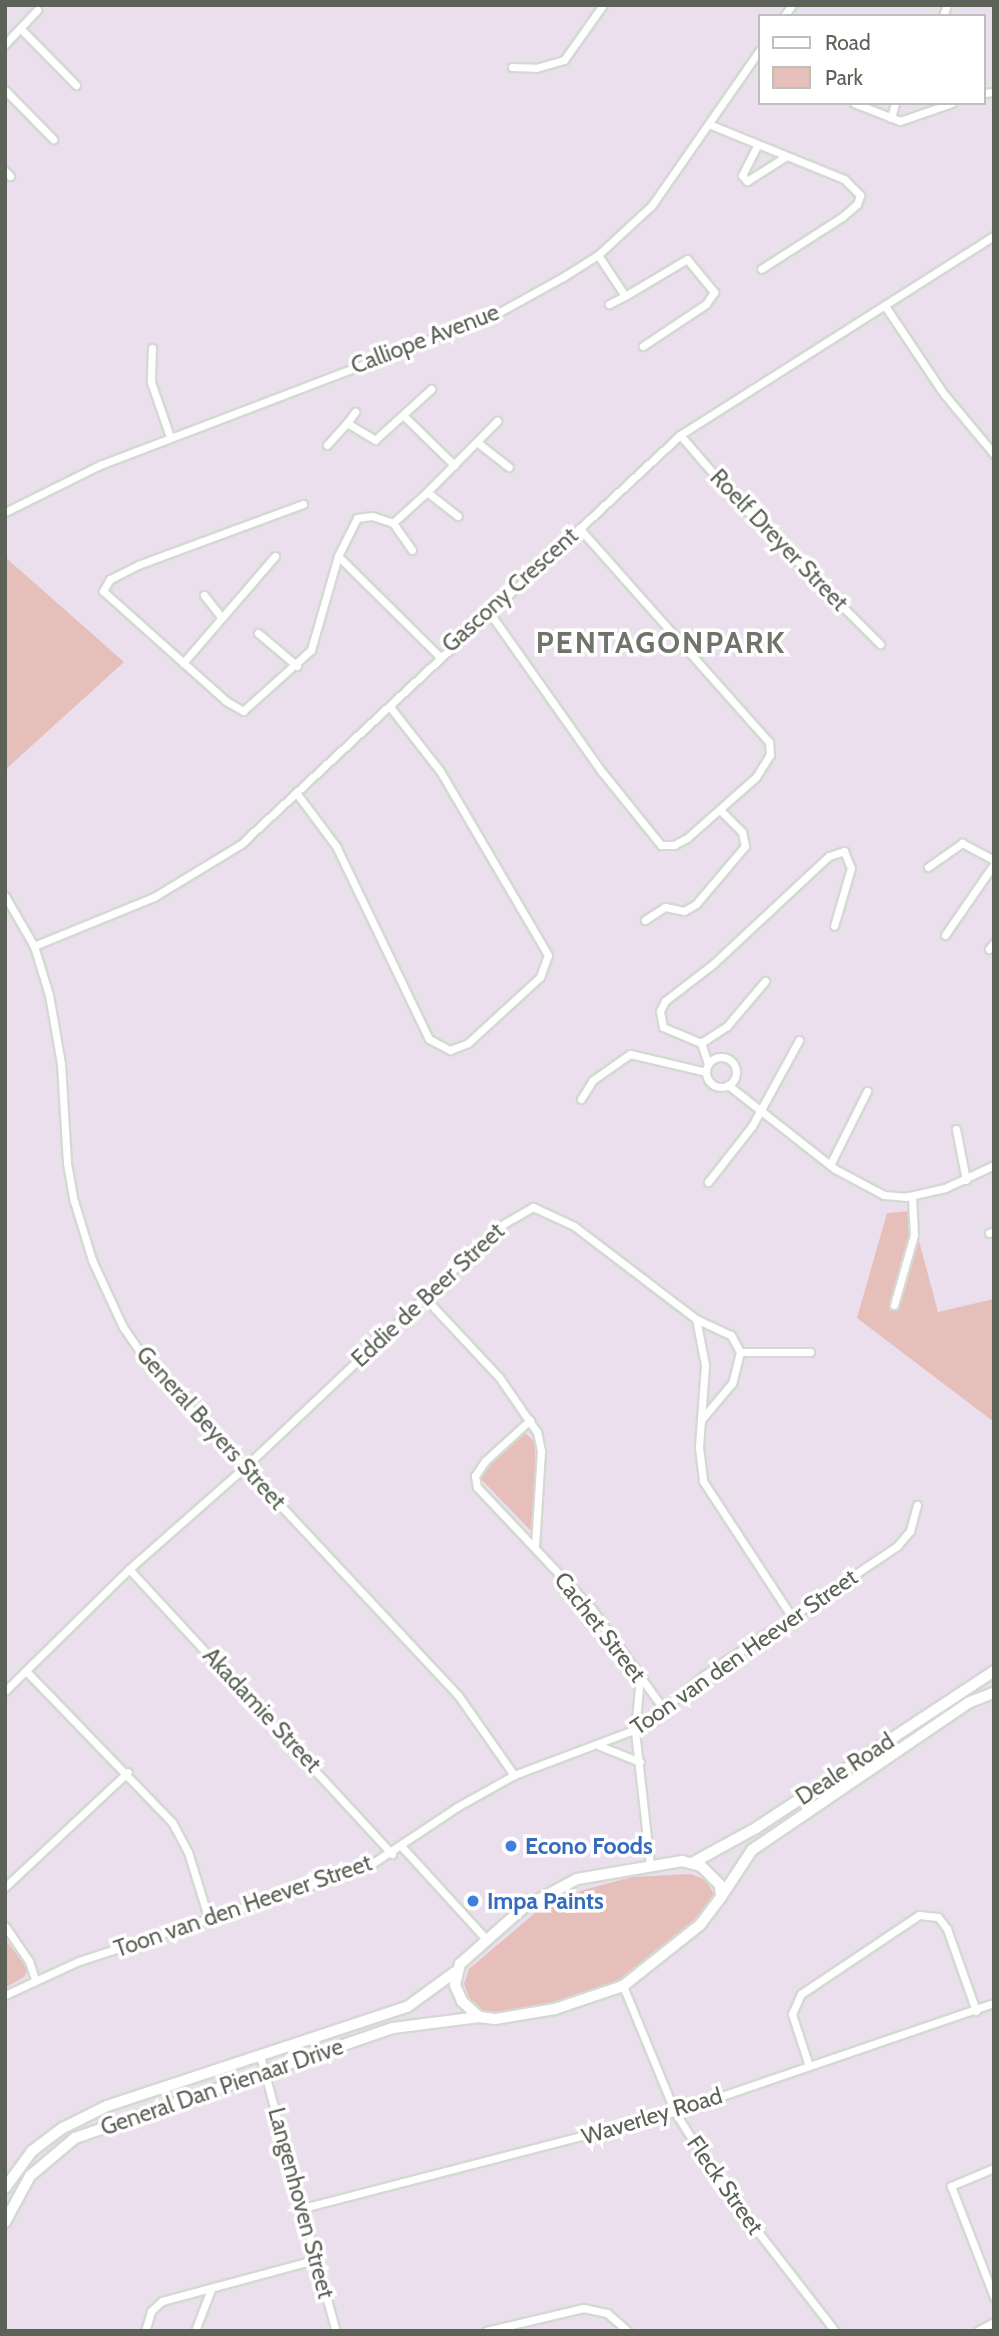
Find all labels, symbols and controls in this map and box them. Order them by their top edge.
legend [758,14,985,105]
text: Road [825,30,871,55]
text: Park [825,65,863,90]
street label: Calliope Avenue [347,298,503,380]
street label: Roelf Dreyer Street [704,464,854,616]
street label: Gascony Crescent [436,522,584,658]
district label: PENTAGONPARK [537,625,785,661]
street label: Eddie de Beer Street [346,1217,510,1373]
street label: General Beyers Street [130,1341,292,1515]
street label: Toon van den Heever Street [625,1563,863,1741]
street label: Cachet Street [549,1567,651,1687]
street label: Akadamie Street [197,1642,327,1778]
street label: Deale Road [791,1727,899,1811]
place label: Econo Foods [525,1832,653,1860]
marker: Econo Foods [503,1838,519,1854]
street label: Toon van den Heever Street [111,1849,375,1963]
place label: Impa Paints [487,1887,604,1915]
marker: Impa Paints [465,1893,481,1909]
street label: General Dan Pienaar Drive [97,2032,347,2142]
street label: Waverley Road [579,2082,725,2150]
street label: Langenhoven Street [262,2105,340,2301]
street label: Fleck Street [681,2130,769,2240]

